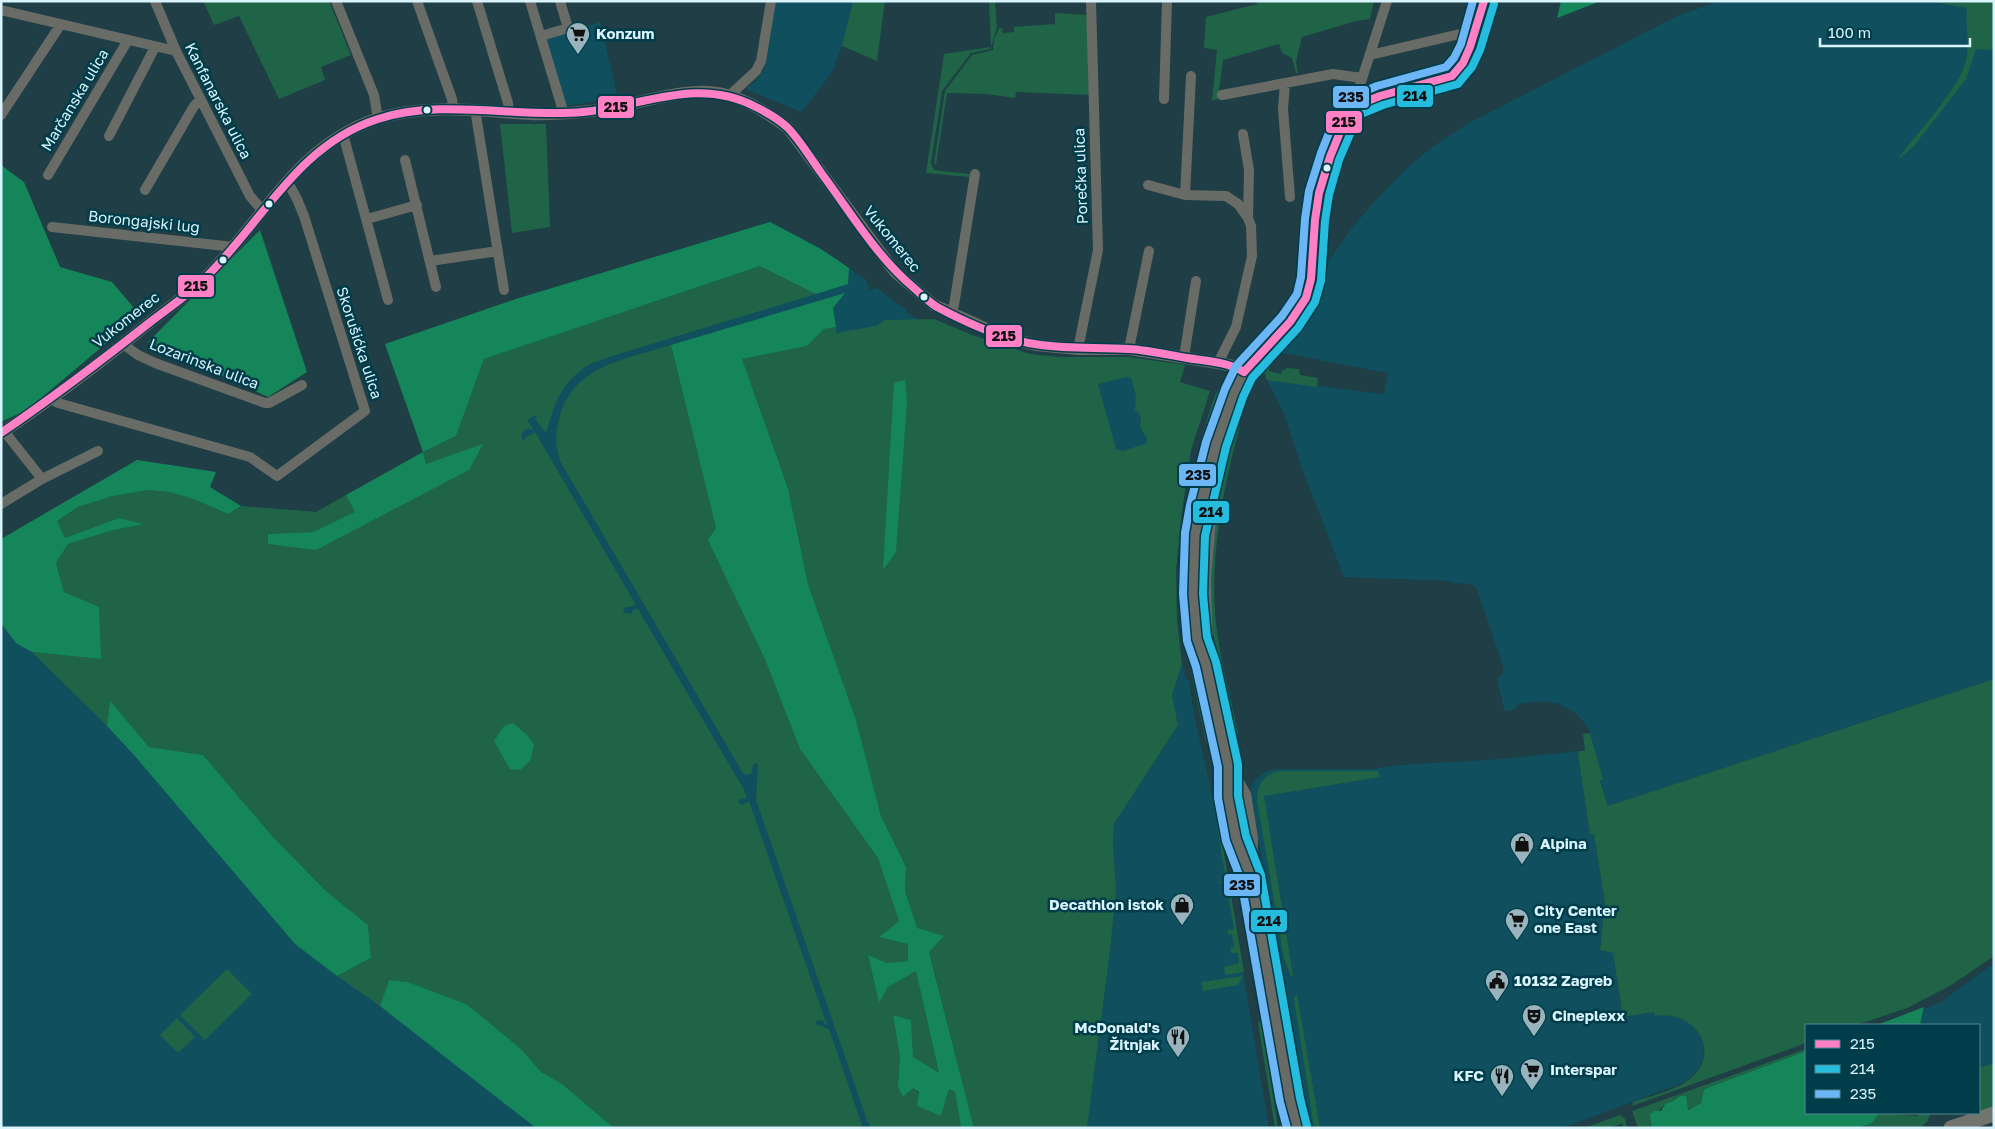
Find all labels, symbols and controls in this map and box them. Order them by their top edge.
scale bar [1820,15,1970,47]
supermarket icon: Konzum [565,21,591,55]
text: 100 m [1828,23,1871,41]
place label: Konzum [596,24,654,42]
street label: Kanfanarska ulica [182,39,256,162]
street label: Marčanska ulica [37,45,112,154]
line badge: 214 [1396,84,1434,108]
line badge: 235 [1332,85,1370,109]
text: 214 [1403,87,1428,104]
text: 235 [1338,88,1364,105]
line badge: 215 [597,95,635,119]
text: 215 [604,98,629,115]
unlabelled marker [422,105,432,115]
line badge: 215 [1325,110,1363,134]
text: 215 [1332,113,1357,130]
street label: Porečka ulica [1069,128,1091,224]
unlabelled marker [1322,163,1332,173]
unlabelled marker [264,199,274,209]
street label: Vukomerec [861,202,925,275]
street label: Borongajski lug [87,206,201,236]
unlabelled marker [218,255,228,265]
line badge: 215 [177,274,215,298]
text: 215 [184,277,209,294]
street label: Skorušićka ulica [333,284,387,401]
street label: Vukomerec [88,287,163,351]
unlabelled marker [919,292,929,302]
line badge: 215 [985,324,1023,348]
text: 215 [992,327,1017,344]
street label: Lozarinska ulica [147,334,262,392]
line badge: 235 [1178,463,1217,487]
text: 235 [1185,466,1211,483]
line badge: 214 [1192,500,1230,524]
text: 214 [1199,503,1224,520]
shop icon: Alpina [1509,831,1535,865]
place label: Alpina [1540,834,1587,852]
line badge: 235 [1223,873,1261,897]
text: 235 [1229,876,1255,893]
shop icon: Decathlon istok [1169,892,1195,926]
place label: Decathlon istok [1049,895,1164,913]
place label: City Center one East [1534,901,1617,936]
supermarket icon: City Center one East [1504,907,1530,941]
line badge: 214 [1250,909,1288,933]
text: 214 [1257,912,1282,929]
public building icon: 10132 Zagreb [1484,968,1510,1002]
place label: 10132 Zagreb [1514,971,1612,989]
theatre icon: Cineplexx [1521,1003,1547,1037]
place label: Cineplexx [1552,1006,1625,1024]
place label: McDonald's Žitnjak [1074,1018,1160,1053]
restaurant icon: McDonald's Žitnjak [1165,1024,1191,1058]
legend [1805,1024,1980,1114]
text: 215 [1850,1034,1875,1052]
supermarket icon: Interspar [1519,1057,1545,1091]
text: 214 [1850,1059,1875,1077]
place label: Interspar [1550,1060,1617,1078]
restaurant icon: KFC [1489,1063,1515,1097]
place label: KFC [1454,1066,1484,1084]
text: 235 [1850,1084,1876,1102]

